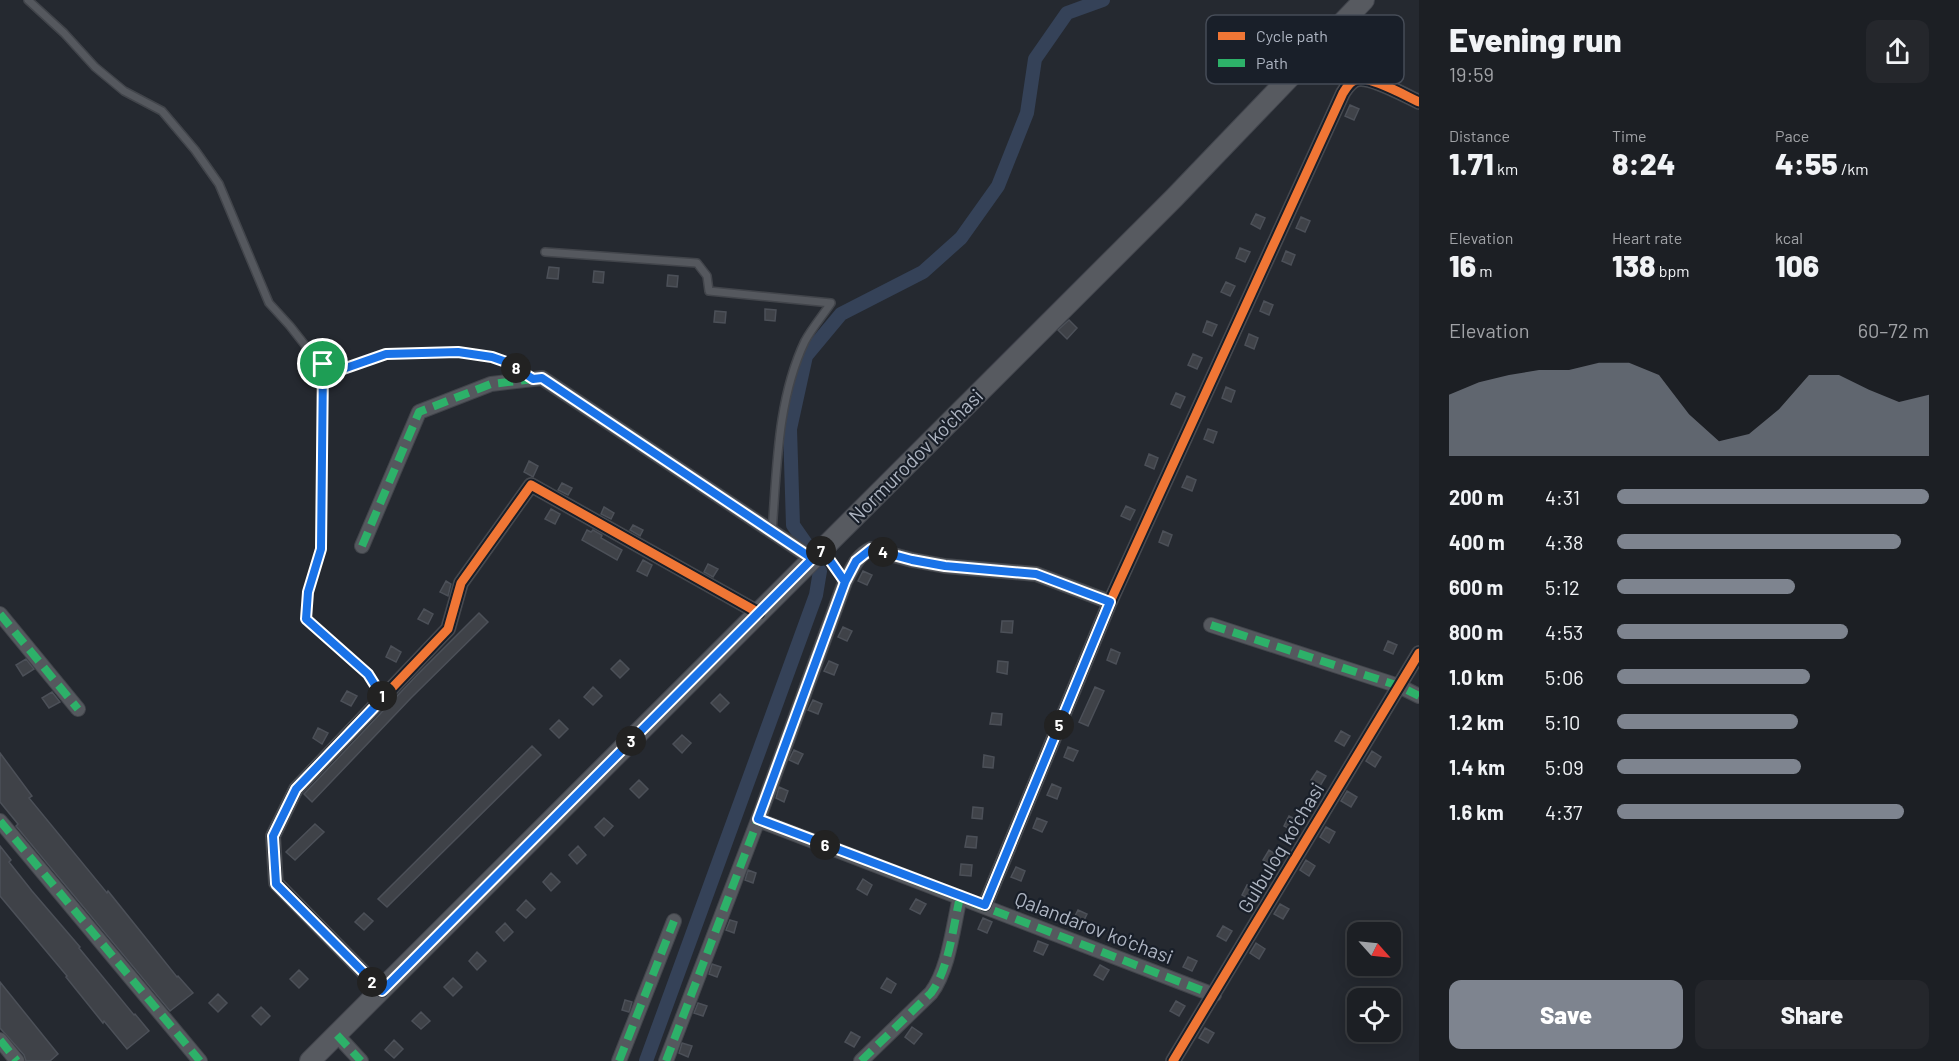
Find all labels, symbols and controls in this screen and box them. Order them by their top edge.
legend [1206,15,1404,84]
text: Evening run [1449,19,1622,59]
button: share [1866,20,1929,83]
text: Cycle path [1256,26,1328,45]
text: Path [1256,53,1288,72]
text: 19:59 [1449,62,1494,86]
text: Distance [1449,126,1510,145]
text: Time [1612,126,1647,145]
text: Pace [1775,126,1809,145]
text: 1.71 [1449,145,1494,181]
text: 8:24 [1612,145,1675,181]
text: 4:55 [1775,145,1838,181]
text: km [1494,159,1518,178]
text: /km [1838,159,1869,178]
text: Elevation [1449,228,1513,247]
text: Heart rate [1612,228,1682,247]
text: kcal [1775,228,1803,247]
text: 16 [1449,247,1476,283]
text: 138 [1612,247,1656,283]
text: 106 [1775,247,1819,283]
text: m [1476,261,1492,280]
text: bpm [1656,261,1690,280]
text: Elevation [1449,318,1530,342]
text: 60–72 m [1858,318,1929,342]
pin [297,338,348,389]
icon: arrive [306,347,339,380]
pin: 8 [501,353,531,383]
text: 8 [512,358,520,377]
street label: Normurodov ko'chasi [843,383,987,527]
text: 200 m [1449,485,1504,509]
text: 4:31 [1545,485,1580,509]
text: 400 m [1449,530,1505,554]
text: 4:38 [1545,530,1584,554]
pin: 7 [806,536,836,566]
pin: 4 [868,537,898,567]
text: 7 [817,541,825,560]
text: 4 [878,542,888,561]
text: 600 m [1449,575,1503,599]
text: 5:12 [1545,575,1580,599]
text: 800 m [1449,620,1503,644]
text: 4:53 [1545,620,1583,644]
text: 1.0 km [1449,665,1504,689]
text: 5:06 [1545,665,1584,689]
pin: 1 [367,681,397,711]
text: 1 [379,686,385,705]
pin: 5 [1044,710,1074,740]
text: 1.2 km [1449,710,1504,734]
text: 5:10 [1545,710,1580,734]
text: 5 [1055,715,1063,734]
pin: 3 [616,726,646,756]
text: 3 [627,731,635,750]
text: 1.4 km [1449,755,1505,779]
text: 5:09 [1545,755,1584,779]
street label: Gulbuloq ko'chasi [1232,778,1329,917]
text: 1.6 km [1449,800,1504,824]
text: 4:37 [1545,800,1583,824]
pin: 6 [810,830,840,860]
text: 6 [821,835,829,854]
street label: Qalandarov ko'chasi [1012,886,1177,968]
north arrow [1347,922,1401,976]
map controls [1347,922,1401,1042]
pin: 2 [357,967,387,997]
text: 2 [368,972,376,991]
button: Save [1449,980,1683,1049]
button: Share [1695,980,1929,1049]
button: locate [1347,988,1401,1042]

